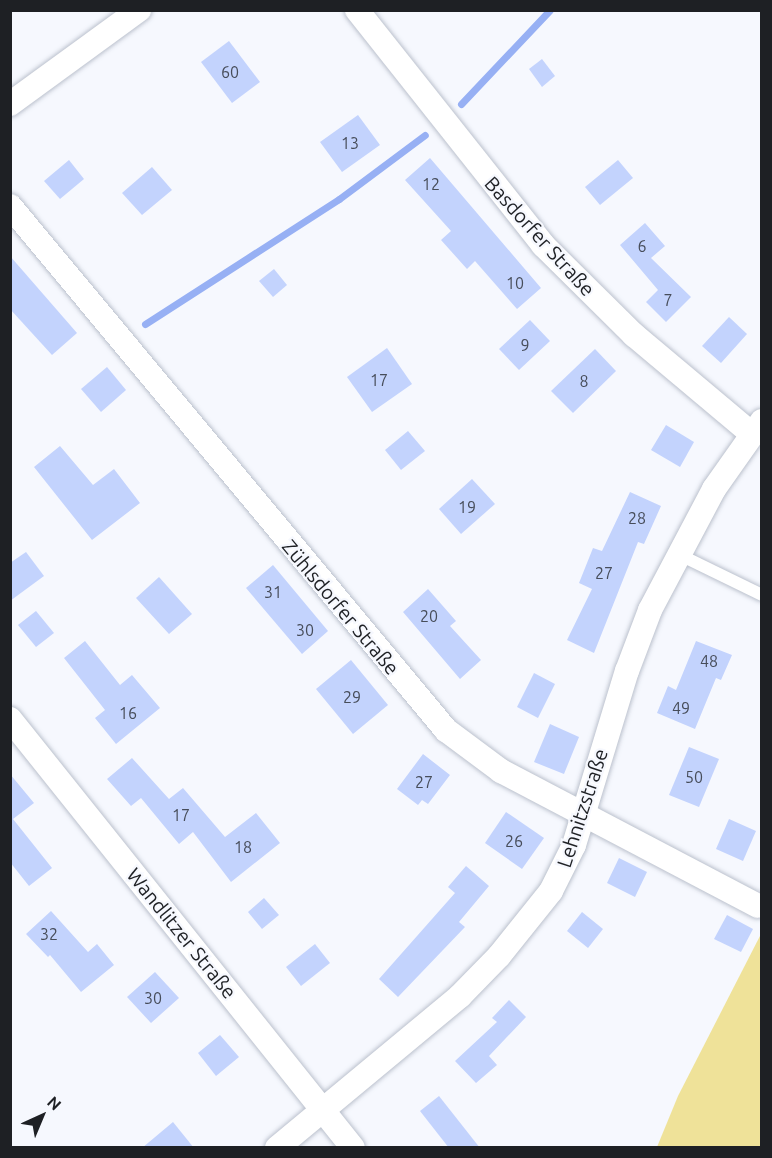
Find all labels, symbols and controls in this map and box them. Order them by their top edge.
house number: 60 [221,62,239,82]
house number: 13 [341,133,359,153]
street label: Basdorfer Straße [480,171,600,301]
house number: 12 [422,174,440,194]
house number: 6 [637,236,647,256]
house number: 10 [506,273,524,293]
house number: 7 [663,290,673,310]
house number: 9 [520,335,530,355]
house number: 17 [370,370,388,390]
house number: 8 [579,371,589,391]
house number: 19 [458,497,476,517]
house number: 28 [628,508,646,528]
street label: Zühlsdorfer Straße [277,535,405,679]
house number: 27 [595,563,613,583]
house number: 31 [264,582,282,602]
house number: 20 [420,606,438,626]
house number: 30 [296,620,314,640]
house number: 48 [700,651,718,671]
house number: 29 [343,687,361,707]
house number: 49 [672,698,690,718]
house number: 16 [119,703,137,723]
street label: Lehnitzstraße [552,746,612,870]
house number: 50 [685,767,703,787]
house number: 27 [415,772,433,792]
house number: 17 [172,805,190,825]
house number: 26 [505,831,523,851]
house number: 18 [234,837,252,857]
street label: Wandlitzer Straße [122,863,242,1003]
house number: 32 [40,924,58,944]
house number: 30 [144,988,162,1008]
north arrow [12,1086,72,1146]
text: N [44,1092,65,1114]

